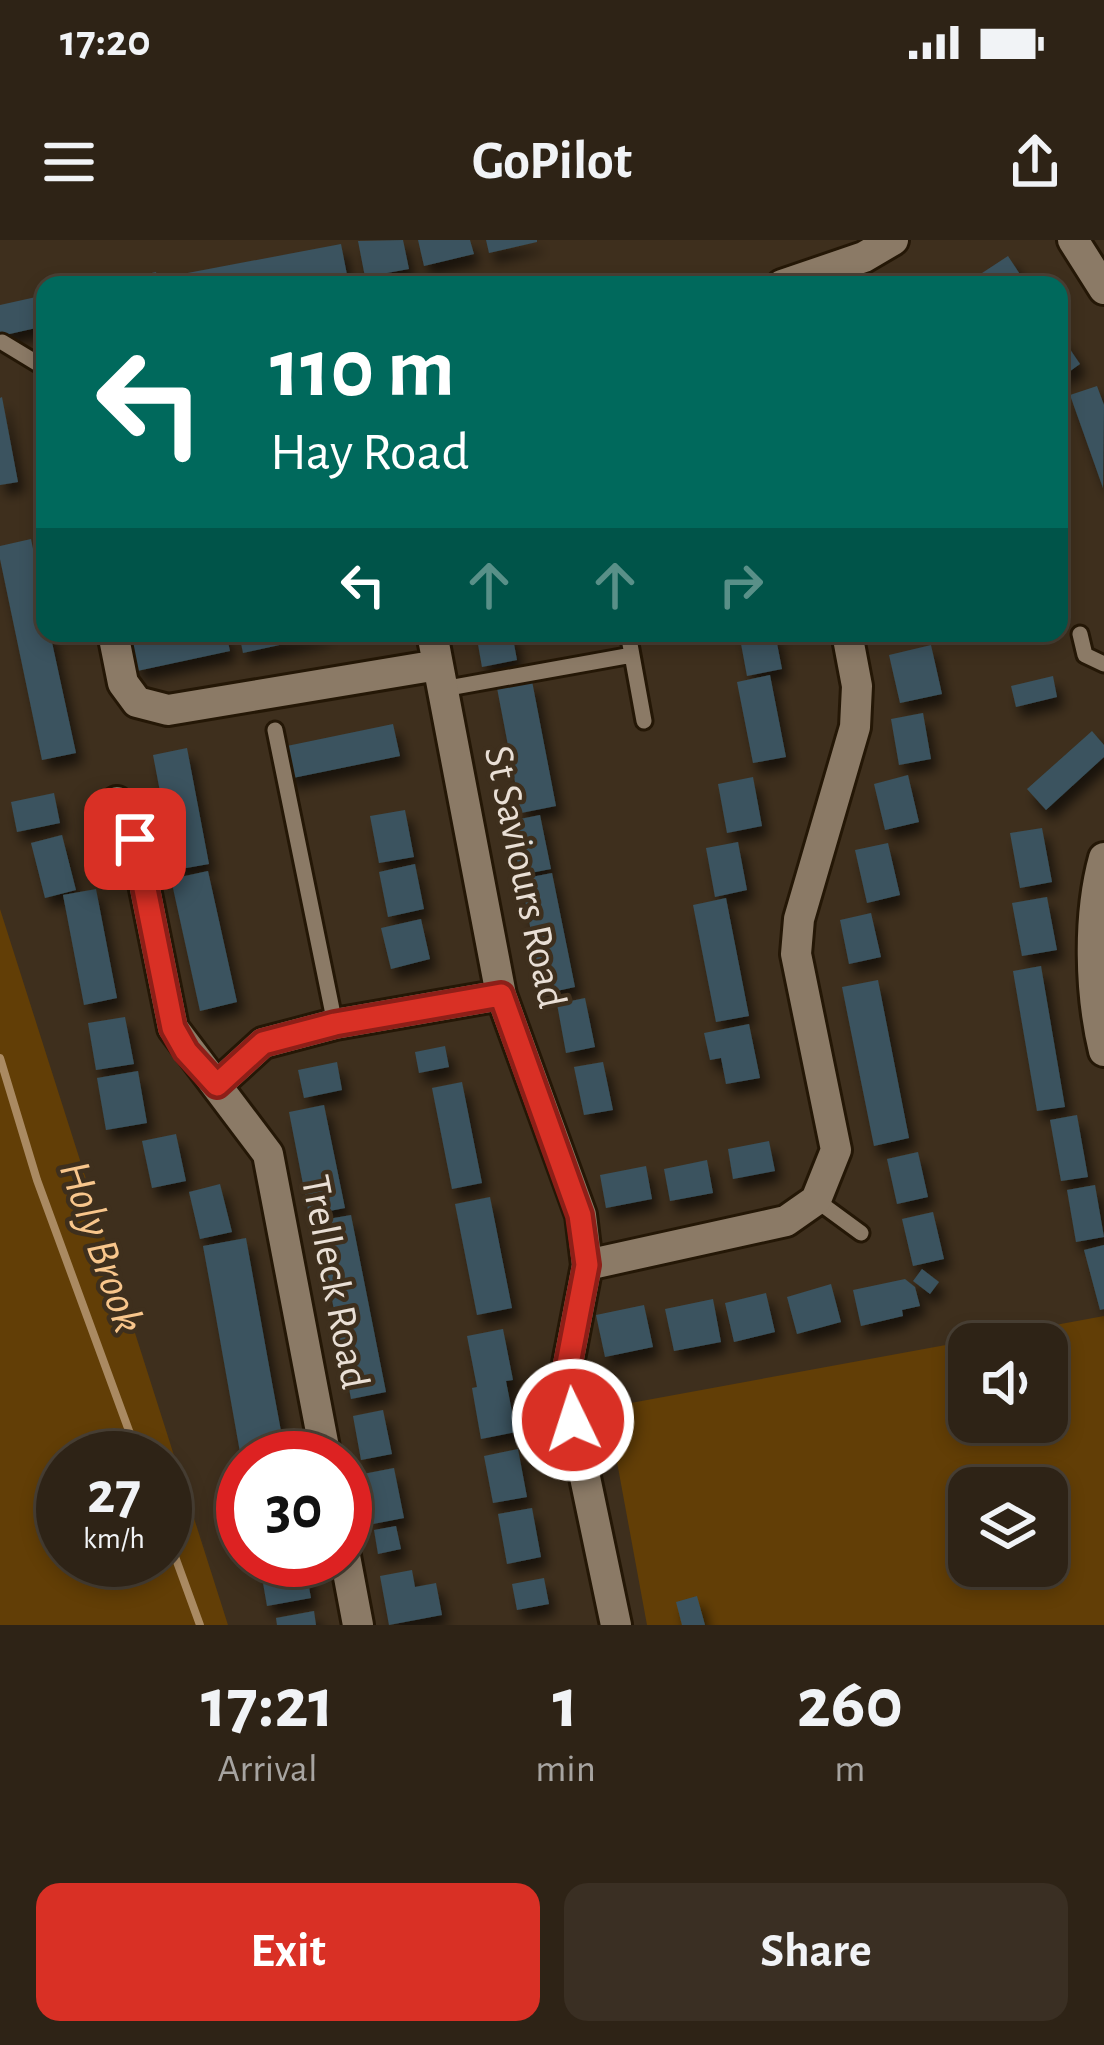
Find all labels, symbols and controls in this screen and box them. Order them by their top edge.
text: 17:20 [60,19,151,64]
icon: menu [36,129,102,195]
icon: share [1002,129,1068,195]
text: GoPilot [472,135,632,189]
icon: left [72,324,228,480]
text: 110 m [270,328,455,412]
text: Hay Road [270,426,469,480]
icon: left [330,552,396,618]
icon: ahead [456,552,522,618]
icon: ahead [582,552,648,618]
icon: right [708,552,774,618]
street label: St Saviours Road [477,742,573,1012]
pin [84,788,186,890]
icon: arrive [102,806,168,872]
water label: Holy Brook [51,1155,151,1339]
street label: Trelleck Road [294,1172,376,1392]
map controls [948,1323,1068,1587]
button: sound [948,1323,1068,1443]
position arrow [510,1357,636,1483]
speed limit sign: 30 [216,1431,372,1587]
text: 27 [87,1464,141,1524]
button: layers [948,1467,1068,1587]
text: km/h [83,1524,145,1554]
text: 17:21 [201,1668,334,1740]
text: 1 [553,1668,579,1740]
text: 260 [797,1668,903,1740]
text: Arrival [217,1750,318,1789]
text: min [535,1750,596,1789]
text: m [834,1750,866,1789]
button: Exit [36,1883,540,2021]
button: Share [564,1883,1068,2021]

